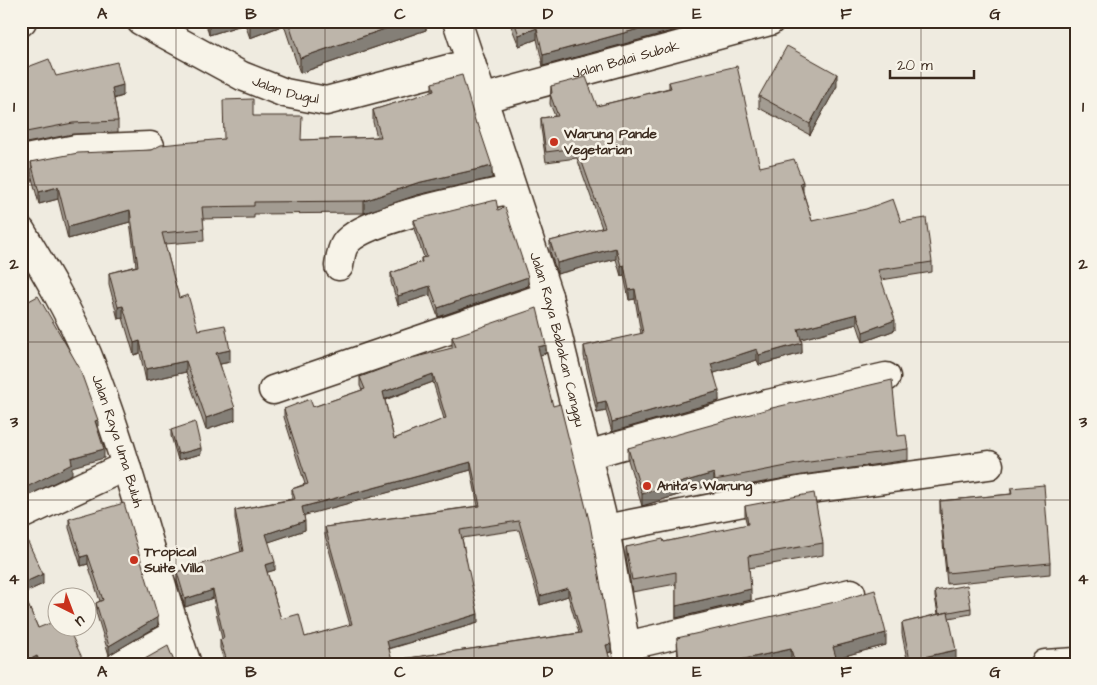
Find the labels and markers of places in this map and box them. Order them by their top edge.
place label: Warung Pande Vegetarian [563,124,657,161]
marker: Warung Pande Vegetarian [548,136,560,148]
place label: Anita’s Warung [657,476,753,497]
marker: Anita’s Warung [641,480,653,492]
place label: Tropical Suite Villa [143,542,204,578]
marker: Tropical Suite Villa [128,554,140,566]

